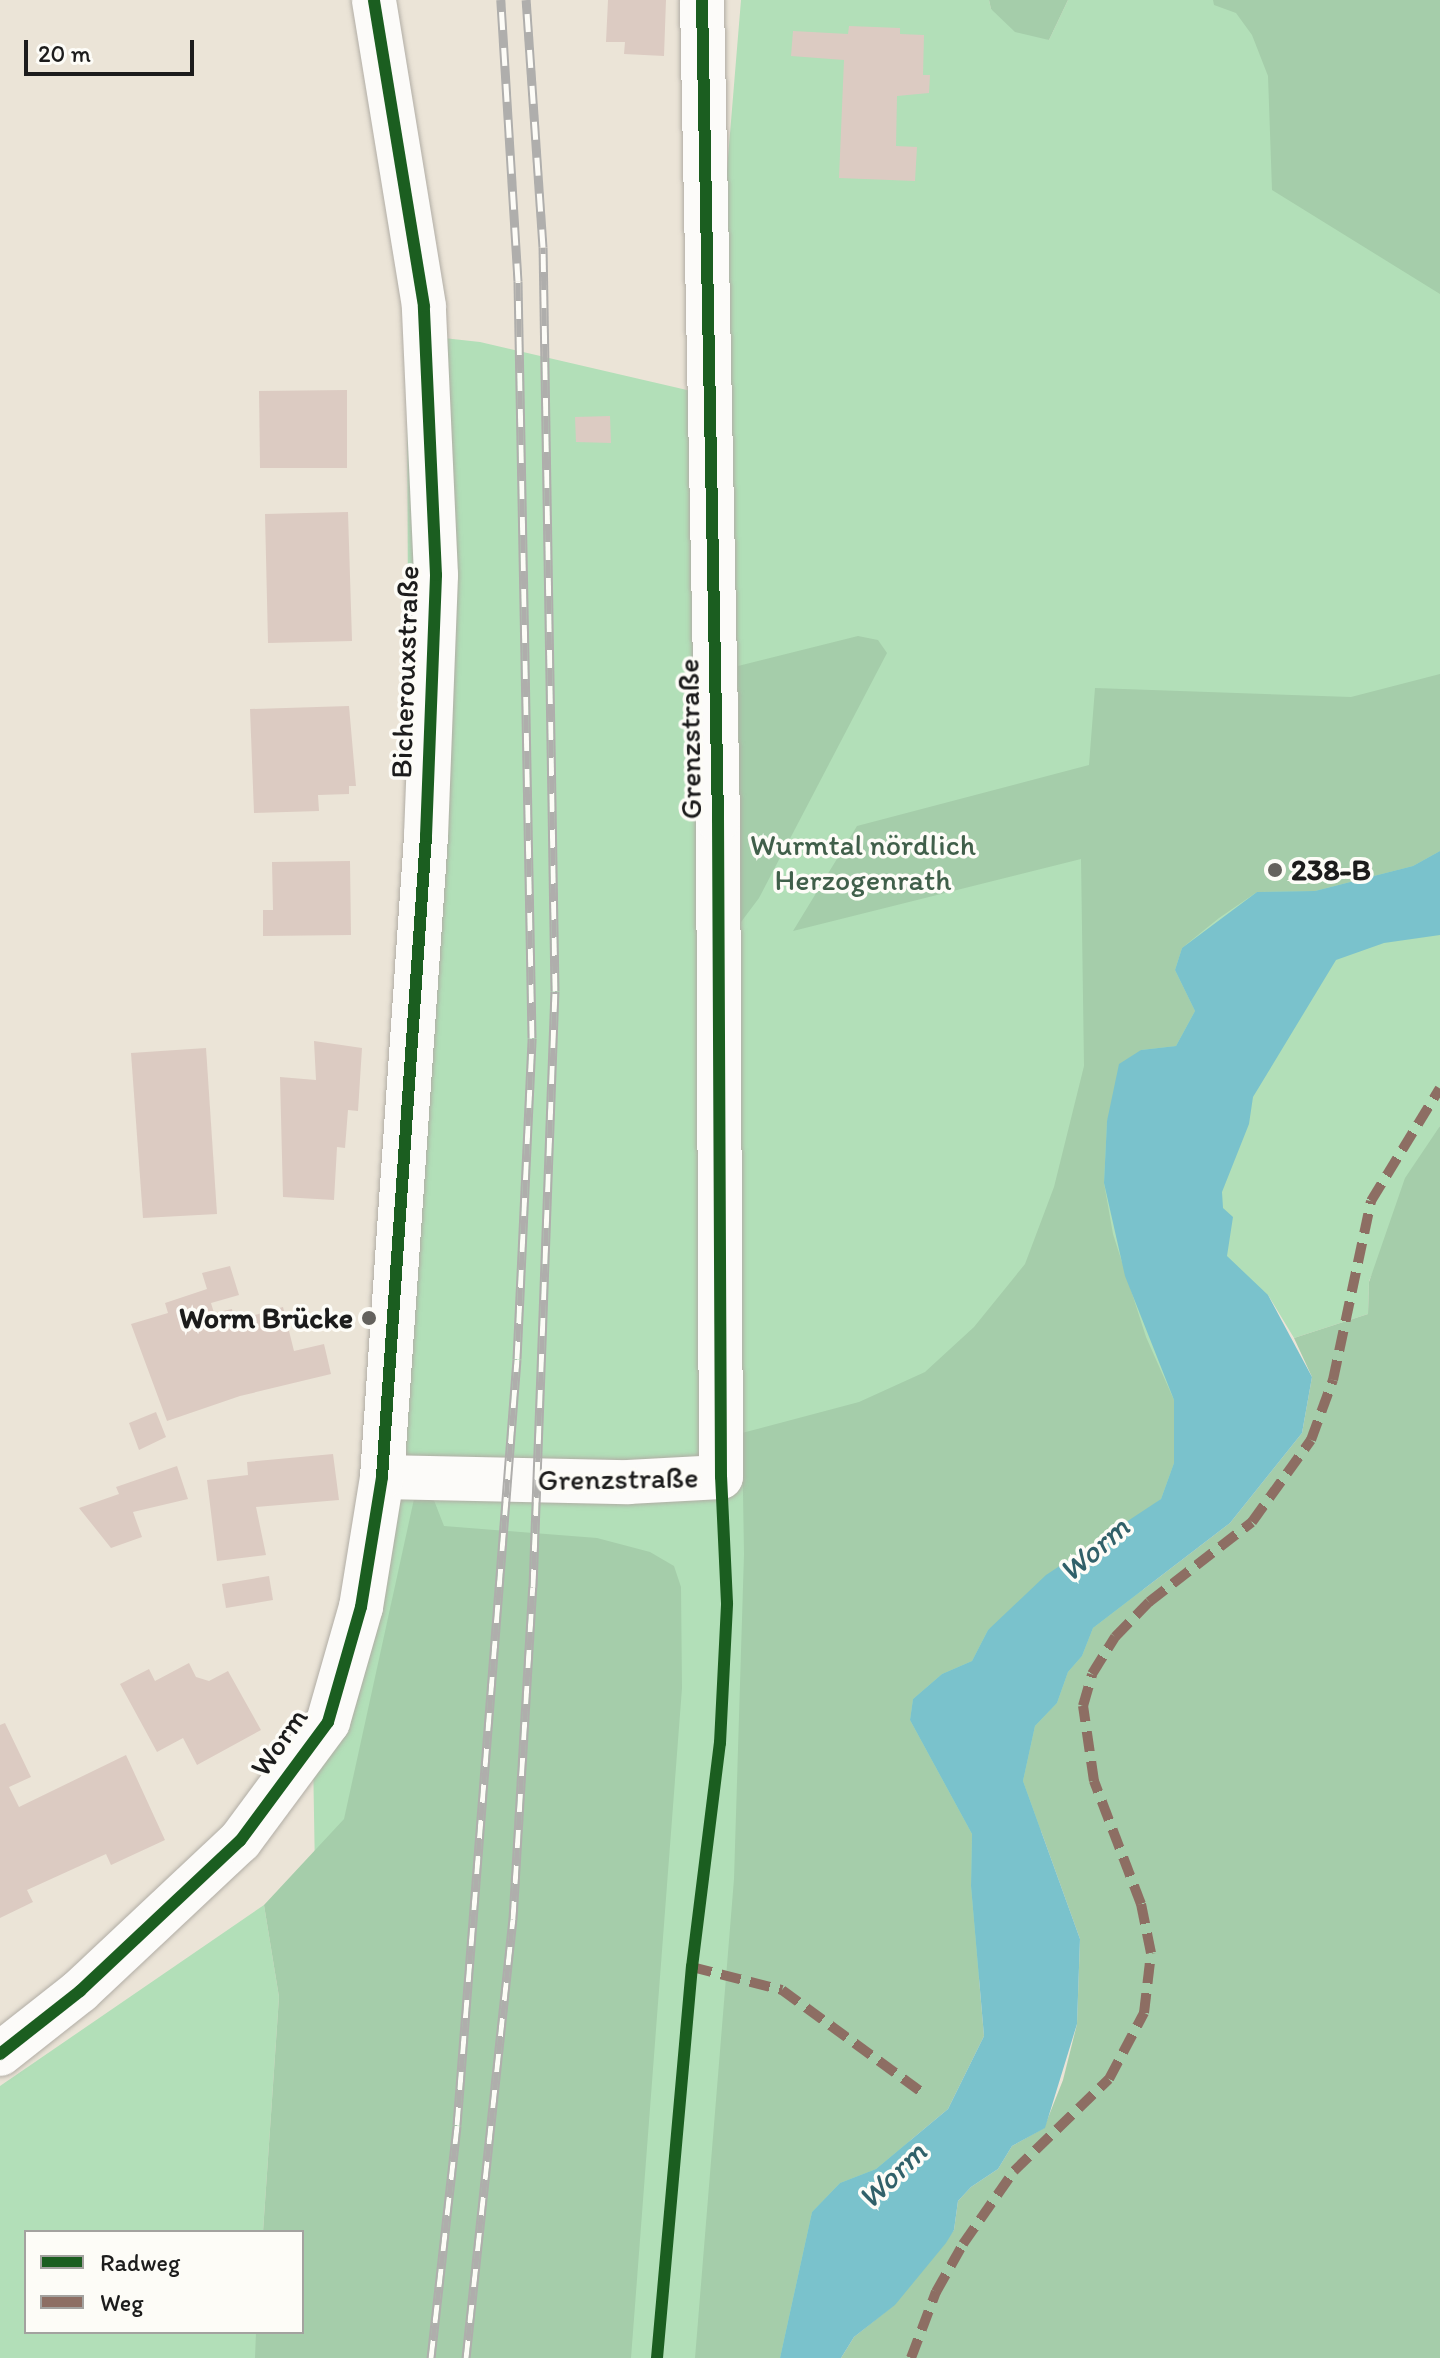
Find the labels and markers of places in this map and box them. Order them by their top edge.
place label: 238-B [1291,852,1371,888]
marker: 238-B [1266,861,1284,879]
place label: Worm Brücke [179,1300,353,1336]
marker: Worm Brücke [360,1309,378,1327]

